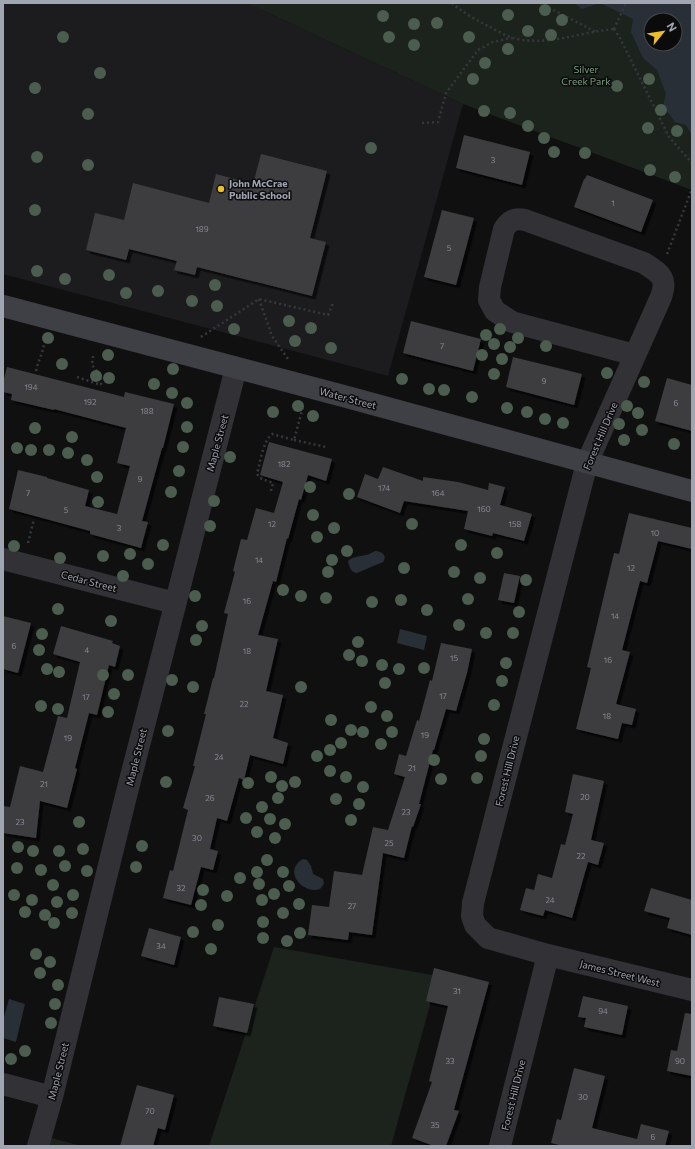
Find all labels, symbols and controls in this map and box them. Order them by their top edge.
north arrow [643,12,683,52]
text: N [664,20,680,34]
park label: Silver Creek Park [561,63,611,87]
house number: 3 [491,155,496,165]
place label: John McCrae Public School [229,177,291,201]
marker: John McCrae Public School [216,184,226,194]
house number: 1 [611,198,615,208]
house number: 189 [195,224,209,234]
house number: 5 [447,243,452,253]
house number: 7 [440,341,444,351]
house number: 9 [542,376,547,386]
house number: 194 [24,382,38,392]
street label: Water Street [318,385,378,411]
house number: 192 [84,397,97,407]
house number: 6 [674,398,679,408]
street label: Forest Hill Drive [580,400,620,472]
house number: 188 [140,406,154,416]
street label: Maple Street [204,413,230,473]
house number: 182 [278,459,291,469]
house number: 9 [138,474,143,484]
house number: 174 [378,483,390,493]
house number: 7 [26,488,30,498]
house number: 164 [431,488,445,498]
house number: 160 [477,504,491,514]
house number: 5 [64,505,69,515]
house number: 12 [268,519,276,529]
house number: 158 [509,519,522,529]
house number: 3 [117,523,122,533]
house number: 10 [651,528,659,538]
house number: 14 [255,555,263,565]
house number: 12 [627,563,635,573]
street label: Cedar Street [60,568,118,594]
house number: 16 [243,596,251,606]
house number: 14 [611,611,619,621]
house number: 6 [12,641,17,651]
house number: 4 [85,645,90,655]
house number: 18 [243,646,251,656]
house number: 15 [450,653,458,663]
house number: 16 [604,655,612,665]
house number: 17 [439,691,447,701]
house number: 17 [82,692,90,702]
house number: 22 [240,699,249,709]
house number: 18 [603,711,611,721]
street label: Maple Street [123,727,149,787]
house number: 19 [421,730,429,740]
house number: 19 [64,733,72,743]
street label: Forest Hill Drive [492,734,522,808]
house number: 24 [214,752,224,762]
house number: 21 [408,763,416,773]
house number: 21 [40,779,48,789]
house number: 20 [580,792,590,802]
house number: 26 [205,793,215,803]
house number: 23 [402,807,411,817]
house number: 23 [16,817,25,827]
house number: 30 [192,833,202,843]
house number: 25 [384,838,394,848]
house number: 22 [577,851,586,861]
house number: 32 [177,883,186,893]
house number: 24 [545,895,555,905]
house number: 27 [348,901,356,911]
house number: 34 [156,941,166,951]
street label: James Street West [579,957,661,989]
house number: 31 [453,986,461,996]
house number: 94 [598,1006,608,1016]
street label: Maple Street [45,1041,71,1101]
house number: 33 [445,1056,455,1066]
house number: 90 [675,1056,685,1066]
street label: Forest Hill Drive [498,1058,528,1132]
house number: 30 [578,1092,588,1102]
house number: 70 [145,1106,155,1116]
house number: 35 [430,1120,440,1130]
house number: 6 [651,1132,656,1142]

